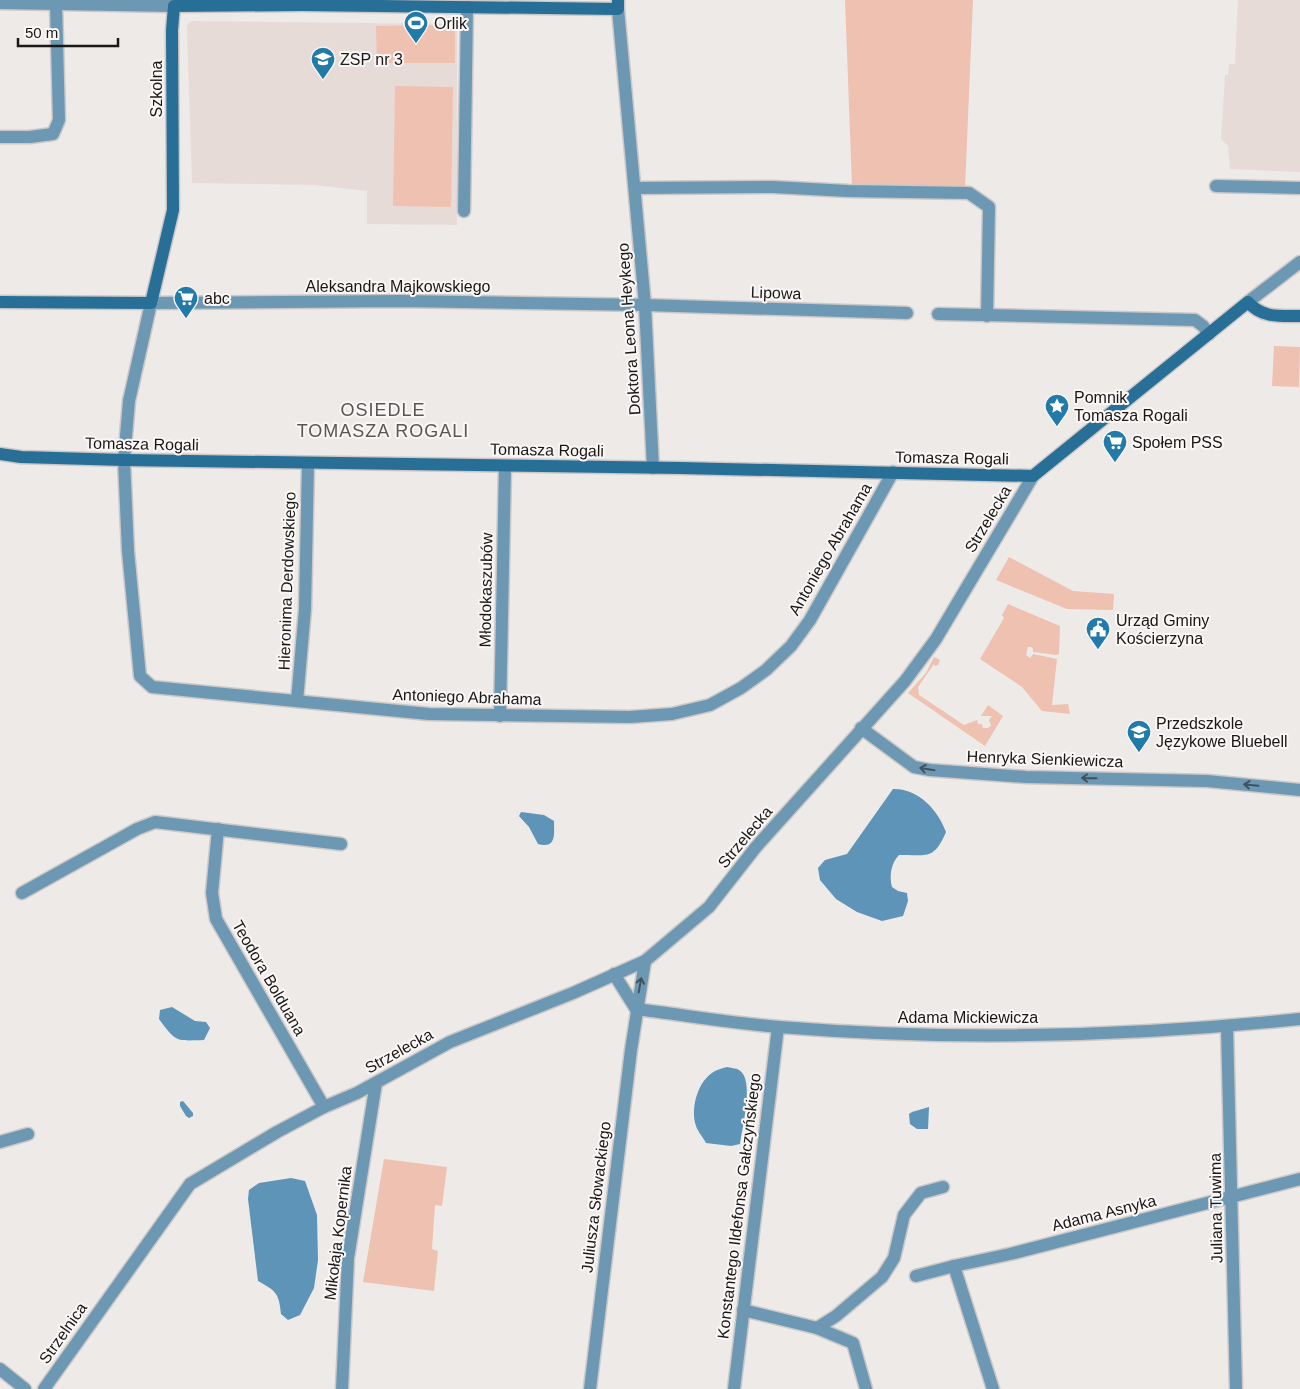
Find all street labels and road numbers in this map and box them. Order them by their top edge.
street label: Szkolna [148,60,165,117]
street label: Doktora Leona Heykego [614,242,643,416]
street label: Aleksandra Majkowskiego [306,278,491,295]
street label: Lipowa [750,284,802,302]
street label: Tomasza Rogali [85,435,199,453]
street label: Tomasza Rogali [490,441,604,459]
street label: Tomasza Rogali [895,449,1009,467]
street label: Antoniego Abrahama [785,480,875,618]
street label: Strzelecka [961,483,1015,555]
street label: Hieronima Derdowskiego [275,491,299,671]
street label: Młodokaszubów [477,532,496,648]
street label: Antoniego Abrahama [392,686,542,708]
street label: Henryka Sienkiewicza [966,748,1124,770]
street label: Strzelecka [714,803,776,871]
street label: Teodora Bolduana [229,918,309,1039]
street label: Adama Mickiewicza [898,1009,1038,1026]
street label: Strzelecka [362,1025,436,1077]
street label: Konstantego Ildefonsa Gałczyńskiego [714,1072,764,1340]
street label: Juliusza Słowackiego [578,1120,614,1274]
street label: Juliana Tuwima [1207,1153,1225,1263]
street label: Mikołaja Kopernika [321,1165,355,1301]
street label: Adama Asnyka [1050,1192,1158,1234]
street label: Strzelnica [36,1299,90,1367]

